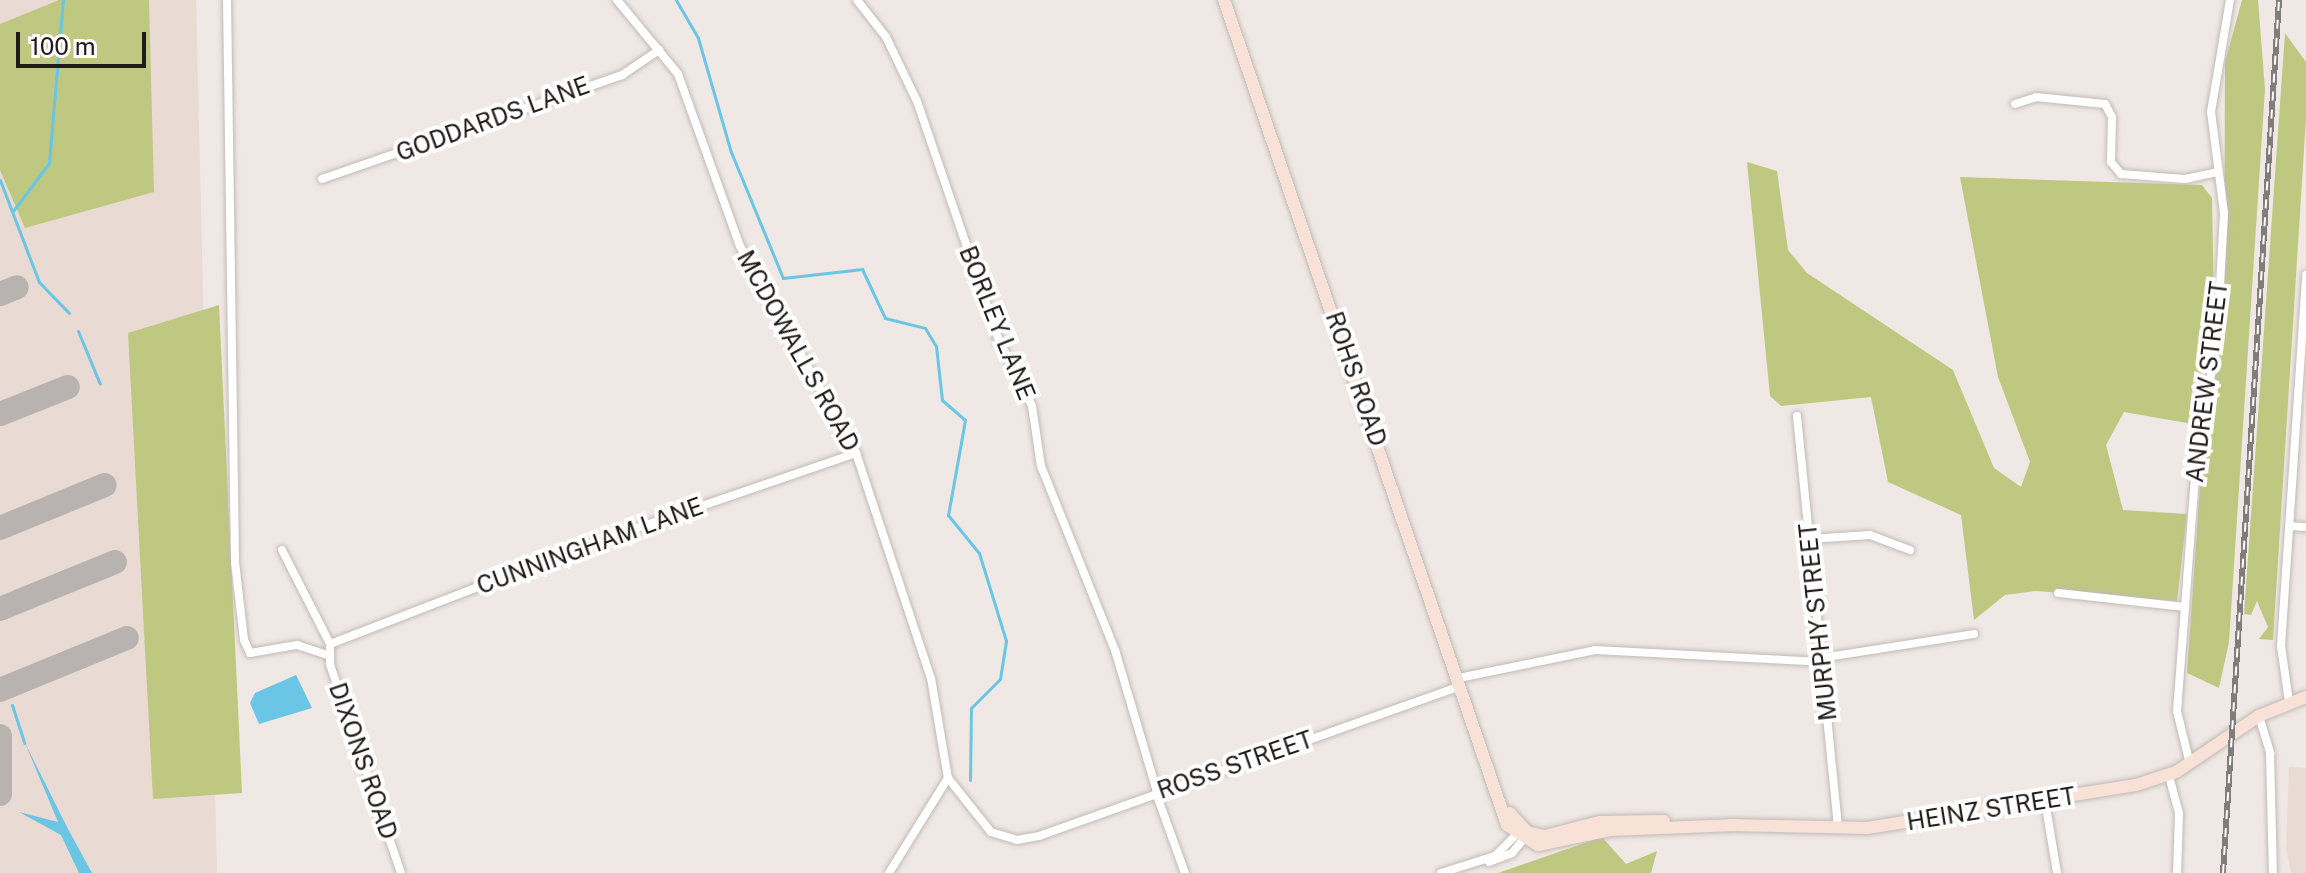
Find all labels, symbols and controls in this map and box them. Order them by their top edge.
scale bar [20,16,150,66]
text: 100 m [30,32,96,60]
street label: GODDARDS LANE [392,71,594,167]
street label: BORLEY LANE [953,242,1041,404]
street label: MCDOWALLS ROAD [731,246,865,456]
street label: ANDREW STREET [2180,280,2234,484]
street label: ROHS ROAD [1320,308,1392,450]
street label: CUNNINGHAM LANE [473,492,707,600]
street label: MURPHY STREET [1793,522,1843,722]
street label: DIXONS ROAD [323,679,403,843]
street label: ROSS STREET [1154,725,1316,805]
street label: HEINZ STREET [1905,781,2077,837]

